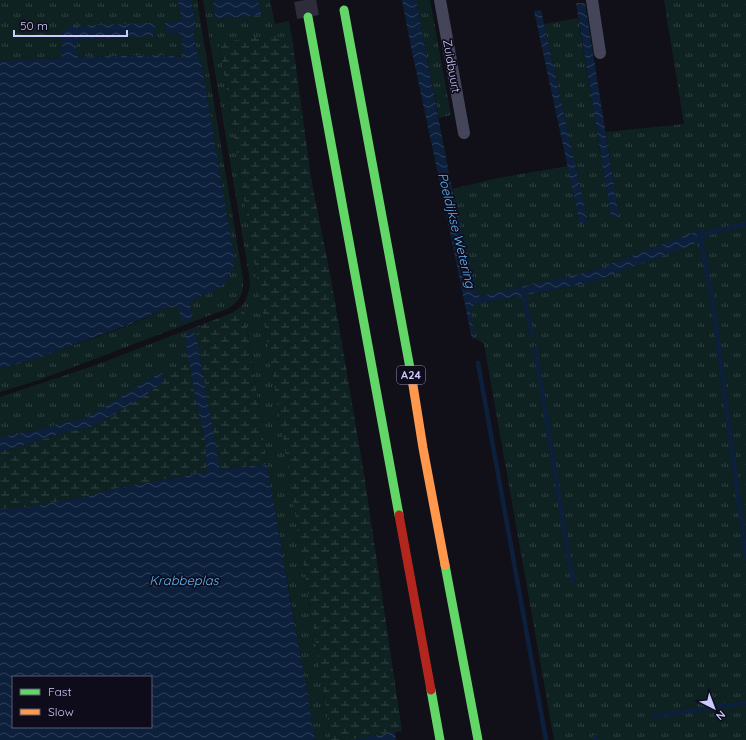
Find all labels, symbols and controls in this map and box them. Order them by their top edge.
scale bar [14,12,127,38]
text: 50 m [20,18,48,33]
street label: Zuidbuurt [440,38,464,94]
water label: Poeldijkse Wetering [435,171,479,290]
road number: A24 [397,366,425,384]
water label: Krabbeplas [149,572,220,588]
legend [12,676,152,728]
text: Fast [48,684,72,699]
north arrow [694,688,734,728]
text: Slow [48,704,74,719]
text: N [713,708,728,723]

